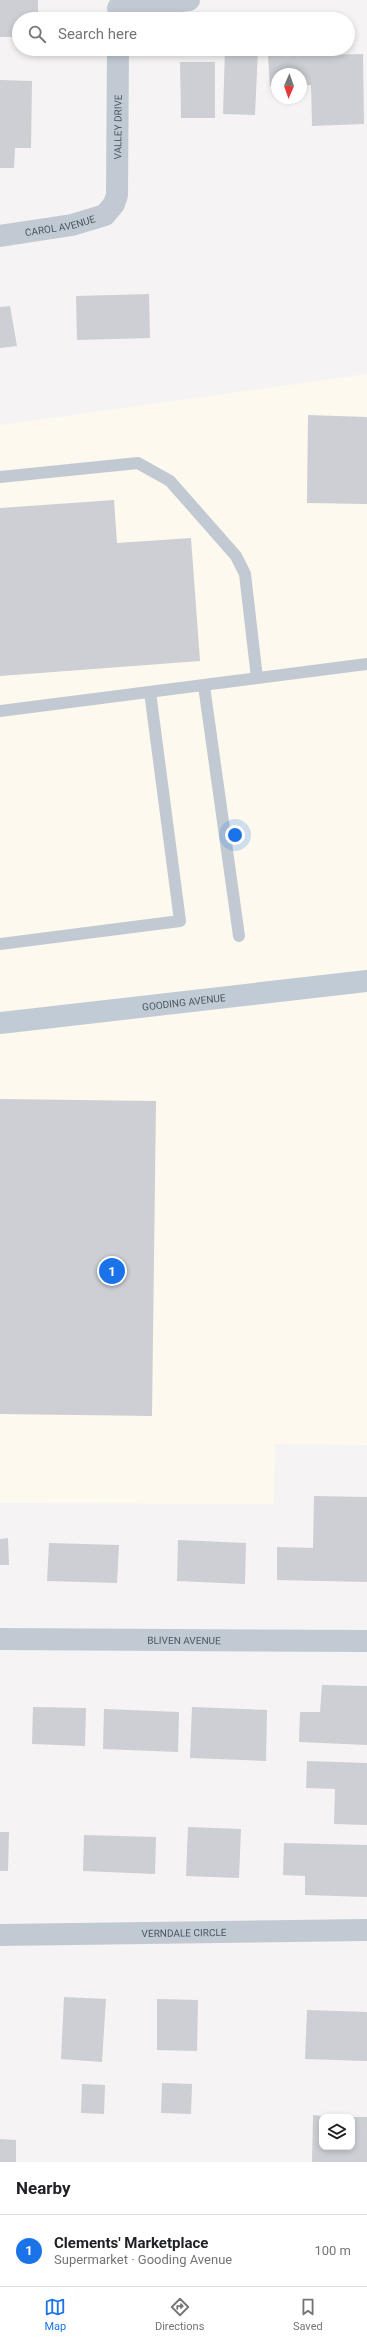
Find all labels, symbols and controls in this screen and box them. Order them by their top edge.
search box [12,12,355,56]
icon: search [26,23,48,45]
text: Search here [58,25,137,43]
north arrow [271,68,307,104]
street label: VALLEY DRIVE [112,94,123,160]
street label: CAROL AVENUE [24,213,97,238]
your location [225,825,245,845]
street label: GOODING AVENUE [142,992,226,1012]
pin: 1 [99,1256,125,1286]
street label: BLIVEN AVENUE [147,1634,221,1646]
street label: VERNDALE CIRCLE [141,1926,227,1939]
map controls [319,2114,355,2150]
button: layers [319,2114,355,2150]
text: Nearby [16,2178,71,2198]
text: Clements' Marketplace [54,2234,208,2252]
text: 1 [25,2243,33,2258]
text: 100 m [314,2243,351,2258]
text: Supermarket · Gooding Avenue [54,2252,232,2267]
tab: Map [44,2296,66,2333]
tab: Directions [155,2296,204,2333]
tab: Saved [293,2296,323,2333]

